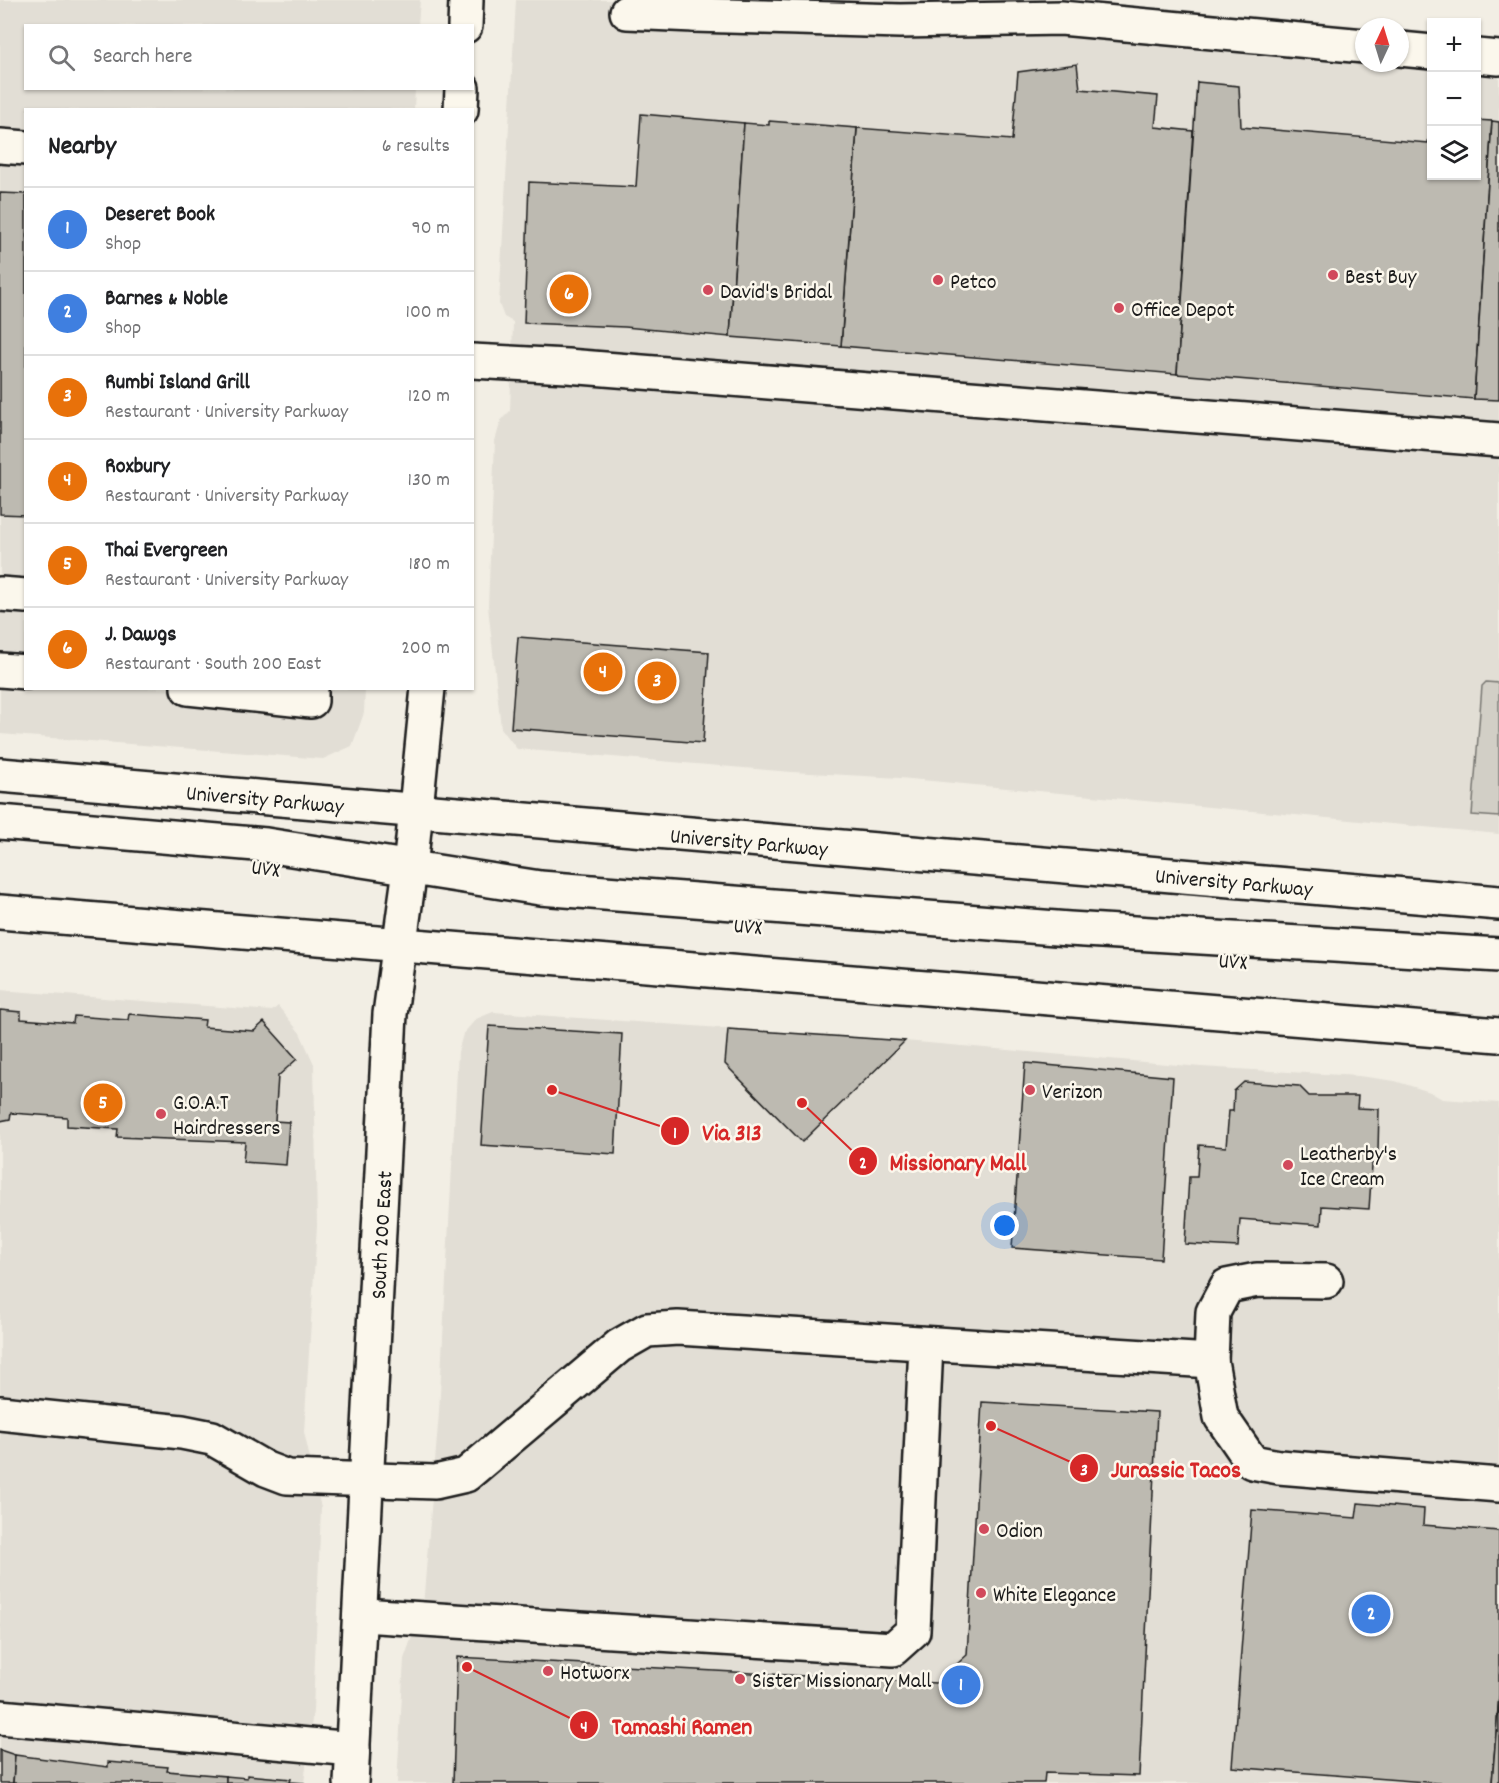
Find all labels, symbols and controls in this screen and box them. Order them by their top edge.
north arrow [1355,18,1409,72]
map controls [1427,18,1481,180]
button: + [1427,18,1481,72]
search box [24,24,474,90]
icon: search [45,41,78,74]
text: Search here [93,42,192,73]
button: − [1427,72,1481,126]
button: layers [1427,126,1481,180]
text: Nearby [48,129,116,166]
text: 6 results [382,133,450,161]
text: Deseret Book [105,200,215,231]
text: 1 [65,215,70,243]
text: 90 m [412,215,450,243]
text: Shop [105,231,141,259]
place label: Best Buy [1345,263,1417,294]
place label: Petco [950,268,996,299]
marker: Best Buy [1326,268,1340,282]
pin: 6 [550,272,588,316]
marker: Petco [931,273,945,287]
place label: David's Bridal [720,278,832,309]
marker: David's Bridal [701,283,715,297]
text: Barnes & Noble [105,284,228,315]
place label: Office Depot [1131,296,1235,327]
text: 2 [63,299,72,327]
text: 100 m [406,299,450,327]
marker: Office Depot [1112,301,1126,315]
text: Shop [105,315,141,343]
text: Rumbi Island Grill [105,368,250,399]
text: 3 [63,383,72,411]
text: 120 m [408,383,450,411]
text: Restaurant · University Parkway [105,399,348,427]
text: Roxbury [105,452,170,483]
text: 4 [63,467,72,495]
text: 130 m [408,467,450,495]
text: Restaurant · University Parkway [105,483,348,511]
text: Thai Evergreen [105,536,228,567]
text: 5 [63,551,72,579]
text: 180 m [408,551,450,579]
text: Restaurant · University Parkway [105,567,348,595]
text: J. Dawgs [105,620,176,651]
text: 6 [63,635,72,663]
text: 200 m [401,635,450,663]
pin: 4 [584,650,622,694]
text: Restaurant · South 200 East [105,651,321,679]
pin: 3 [638,658,676,704]
street label: University Parkway [185,779,346,824]
street label: University Parkway [669,822,830,867]
street label: UVX [249,853,282,888]
street label: University Parkway [1154,862,1315,907]
street label: UVX [732,912,764,945]
street label: UVX [1217,947,1249,980]
place label: Verizon [1042,1078,1103,1109]
pin: 5 [84,1080,122,1126]
marker: Verizon [1023,1083,1037,1097]
place label: G.O.A.T Hairdressers [173,1089,281,1145]
marker: G.O.A.T Hairdressers [154,1107,168,1121]
callout: Via 313 [660,1110,774,1152]
text: Via 313 [702,1118,762,1152]
text: 1 [673,1122,677,1147]
callout: Missionary Mall [848,1140,1038,1182]
place label: Leatherby's Ice Cream [1300,1140,1397,1196]
text: Missionary Mall [890,1148,1027,1182]
text: 2 [859,1152,867,1177]
marker: Leatherby's Ice Cream [1281,1158,1295,1172]
street label: South 200 East [365,1170,402,1300]
your location [990,1211,1019,1240]
callout: Jurassic Tacos [1069,1447,1253,1489]
text: Jurassic Tacos [1111,1455,1241,1489]
text: 3 [1080,1459,1088,1484]
place label: Odion [996,1517,1043,1548]
marker: Odion [977,1522,991,1536]
place label: White Elegance [993,1581,1116,1612]
marker: White Elegance [974,1586,988,1600]
pin: 2 [1352,1592,1390,1636]
place label: Hotworx [560,1659,629,1690]
pin: 1 [942,1662,980,1708]
marker: Hotworx [541,1664,555,1678]
place label: Sister Missionary Mall [752,1667,932,1698]
marker: Sister Missionary Mall [733,1672,747,1686]
callout: Tamashi Ramen [569,1704,764,1746]
text: Tamashi Ramen [612,1712,752,1746]
text: 4 [580,1716,588,1741]

